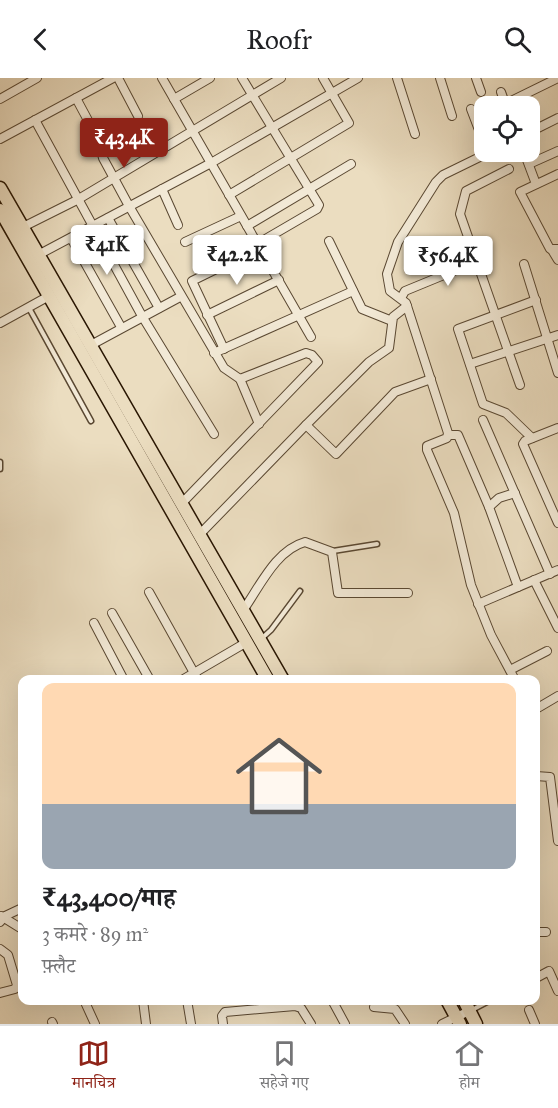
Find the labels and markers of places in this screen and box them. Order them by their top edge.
pin: ₹43.4K [75,118,173,169]
pin: ₹41K [71,225,143,276]
pin: ₹42.2K [188,235,286,286]
pin: ₹56.4K [399,236,497,287]

